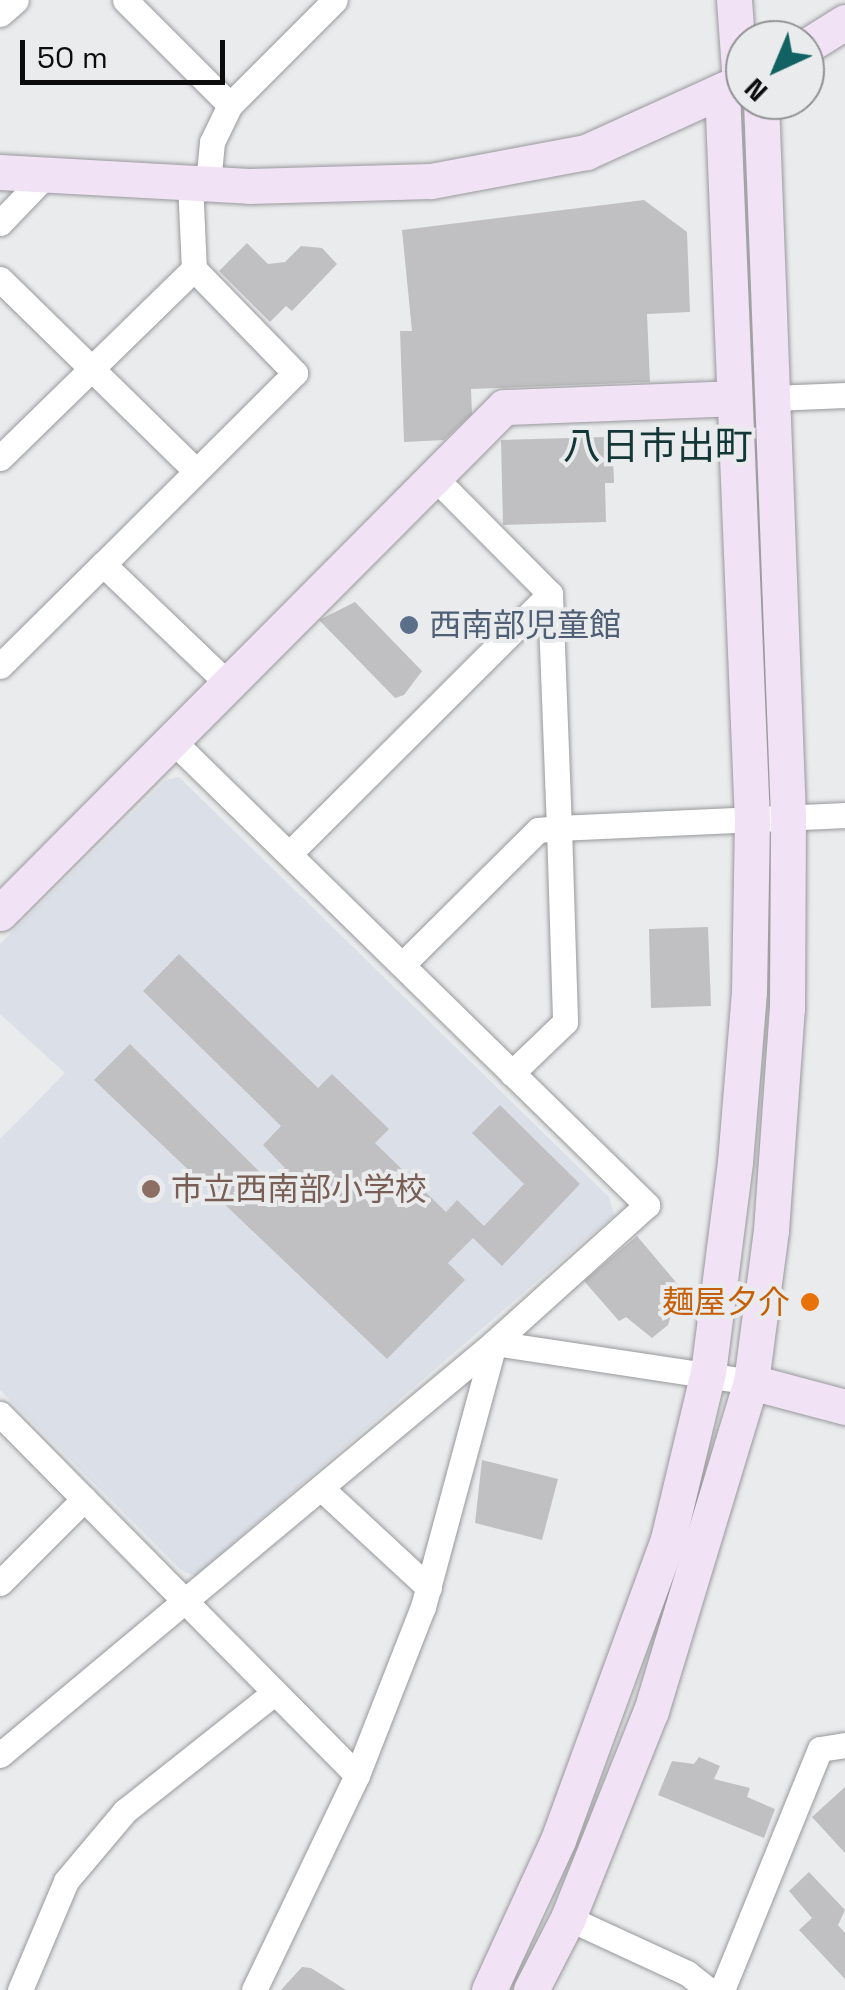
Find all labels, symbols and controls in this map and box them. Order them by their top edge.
scale bar [25,20,230,82]
north arrow [725,20,825,120]
text: 50 m [37,38,108,77]
text: N [736,71,775,110]
district label: 八日市出町 [563,424,753,470]
place label: 西南部児童館 [429,606,621,644]
marker: 西南部児童館 [398,614,420,636]
place label: 市立西南部小学校 [171,1170,427,1208]
marker: 市立西南部小学校 [140,1178,162,1200]
place label: 麺屋夕介 [662,1283,790,1321]
marker: 麺屋夕介 [799,1291,821,1313]

